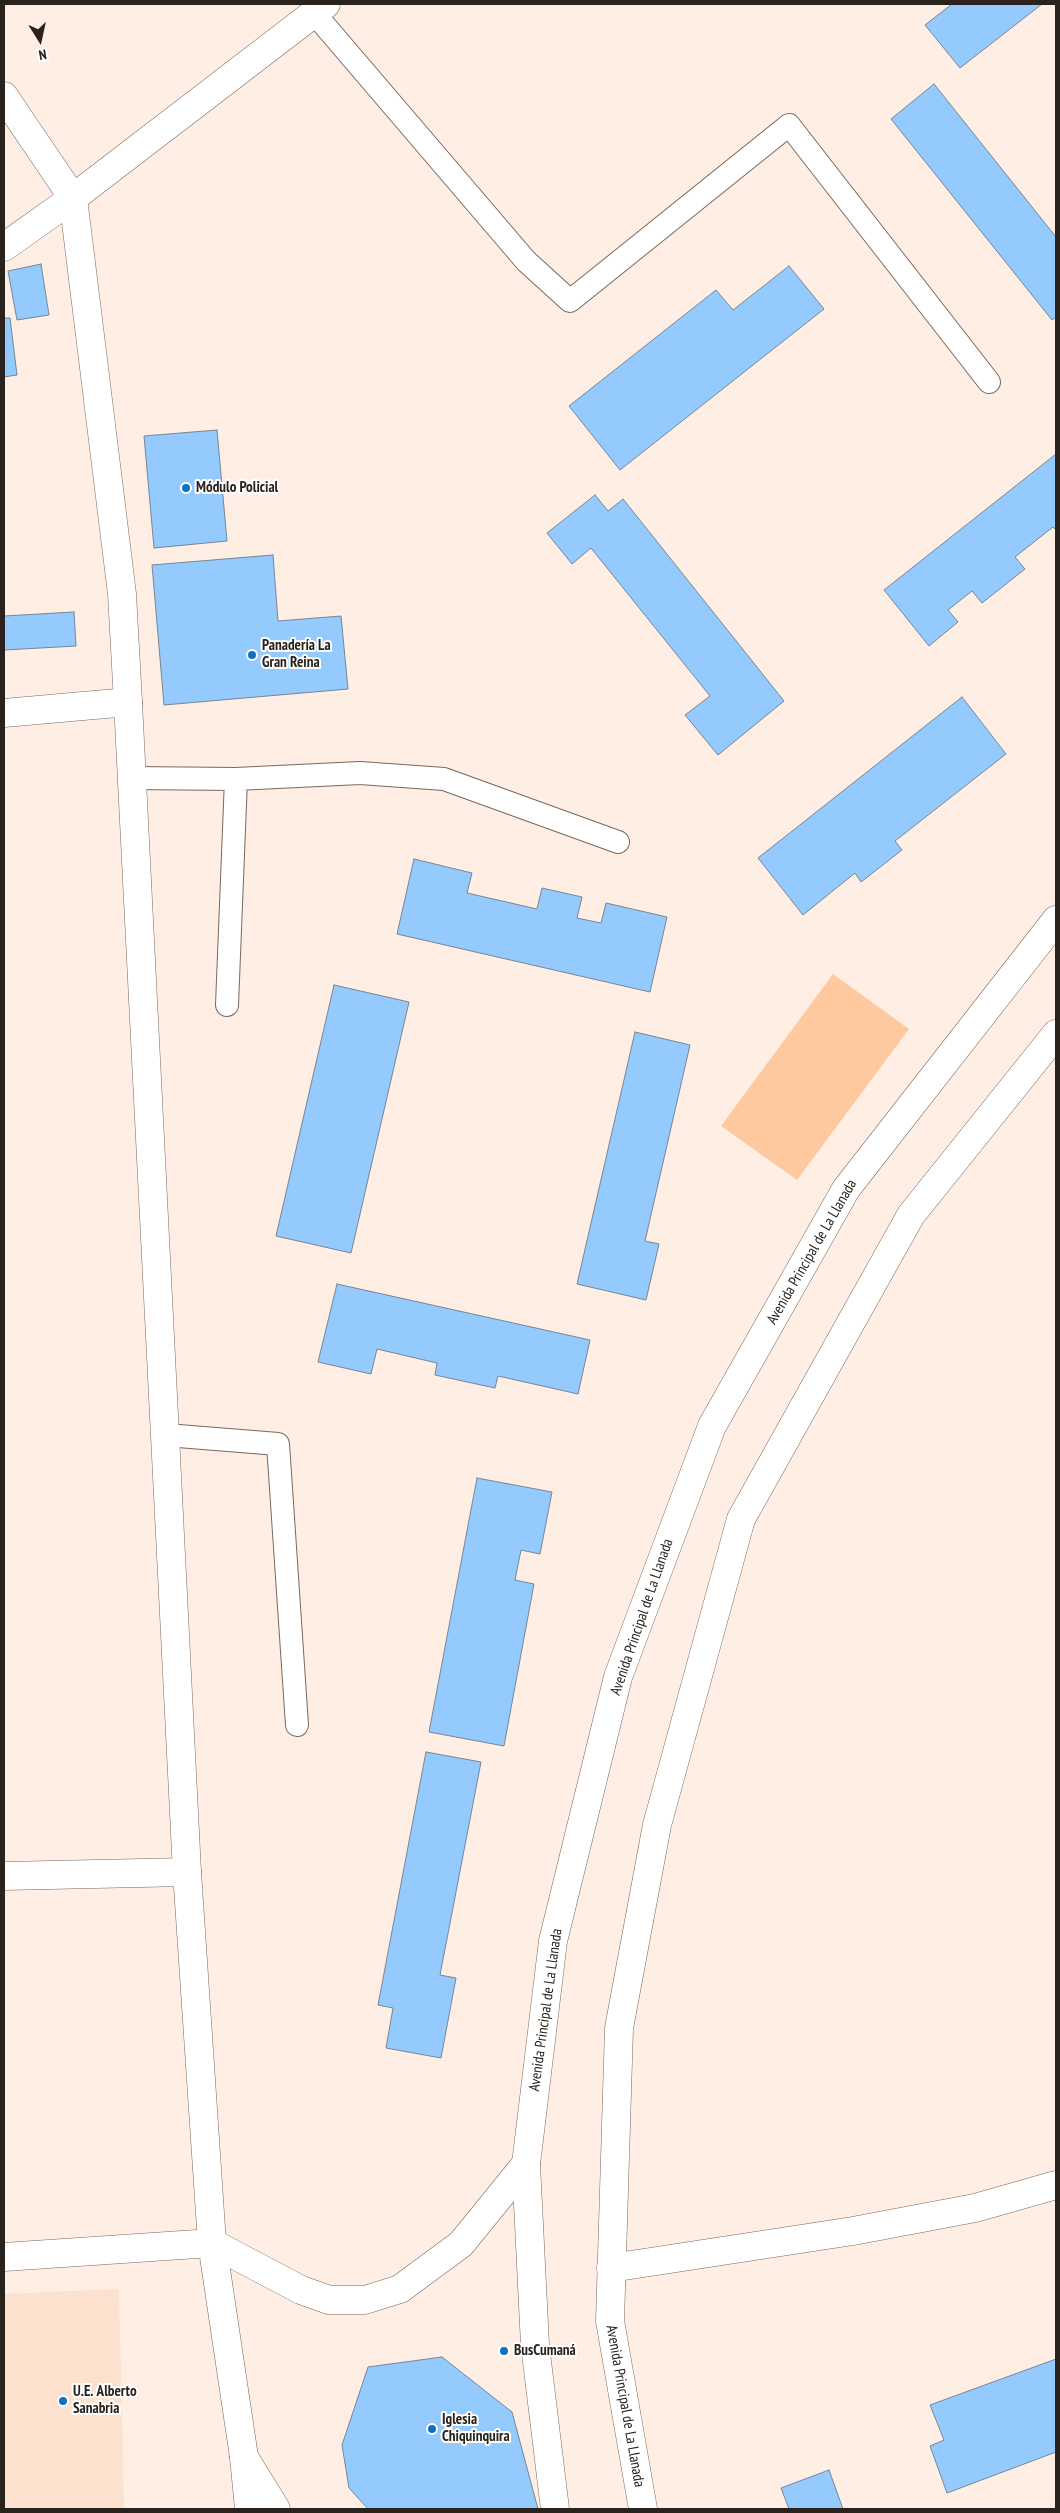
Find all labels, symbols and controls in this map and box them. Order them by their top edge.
north arrow [15,15,65,65]
text: N [37,45,48,64]
place label: Módulo Policial [196,479,278,497]
marker: Módulo Policial [180,482,192,494]
place label: Panadería La Gran Reina [262,637,331,672]
marker: Panadería La Gran Reina [246,649,258,661]
street label: Avenida Principal de La Llanada [763,1176,861,1328]
street label: Avenida Principal de La Llanada [607,1536,677,1698]
street label: Avenida Principal de La Llanada [526,1927,566,2093]
street label: Avenida Principal de La Llanada [602,2324,648,2488]
place label: BusCumaná [514,2342,576,2360]
marker: BusCumaná [498,2345,510,2357]
place label: U.E. Alberto Sanabria [73,2383,137,2418]
marker: U.E. Alberto Sanabria [57,2395,69,2407]
place label: Iglesia Chiquinquira [442,2411,510,2446]
marker: Iglesia Chiquinquira [426,2423,438,2435]

